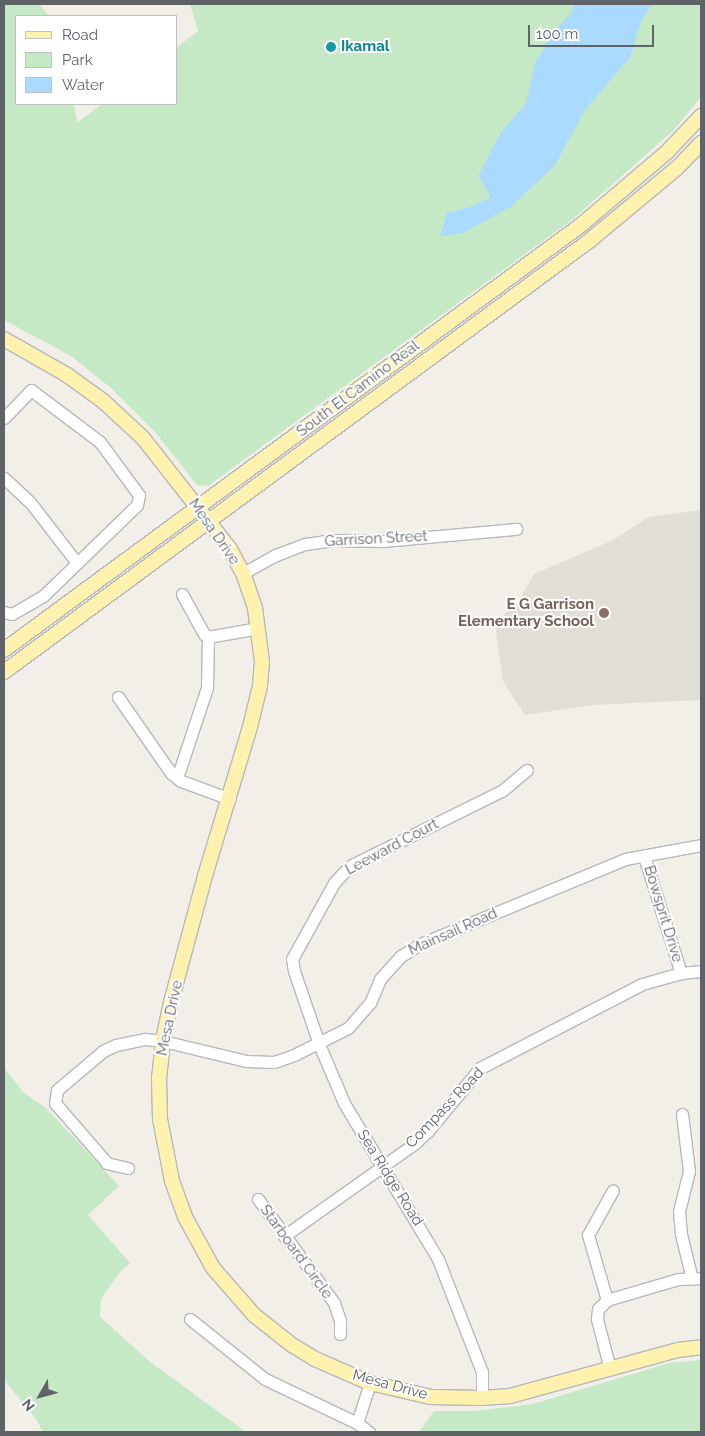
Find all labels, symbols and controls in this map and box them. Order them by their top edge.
legend [15,15,178,105]
scale bar [530,15,656,47]
text: 100 m [536,25,578,43]
text: Road [62,26,98,44]
place label: Ikamal [341,38,390,56]
marker: Ikamal [325,41,337,53]
text: Park [62,51,93,69]
text: Water [62,76,104,94]
street label: South El Camino Real [293,337,423,441]
street label: Mesa Drive [185,495,243,569]
street label: Garrison Street [324,527,428,551]
place label: E G Garrison Elementary School [458,595,594,630]
marker: E G Garrison Elementary School [598,607,610,619]
street label: Leeward Court [342,815,442,879]
street label: Bowsprit Drive [640,863,686,965]
street label: Mainsail Road [406,904,500,960]
street label: Mesa Drive [153,979,187,1057]
street label: Compass Road [402,1064,488,1152]
street label: Sea Ridge Road [353,1127,427,1229]
street label: Starboard Circle [256,1202,336,1302]
street label: Mesa Drive [351,1366,429,1404]
north arrow [15,1371,65,1421]
text: N [19,1396,38,1414]

